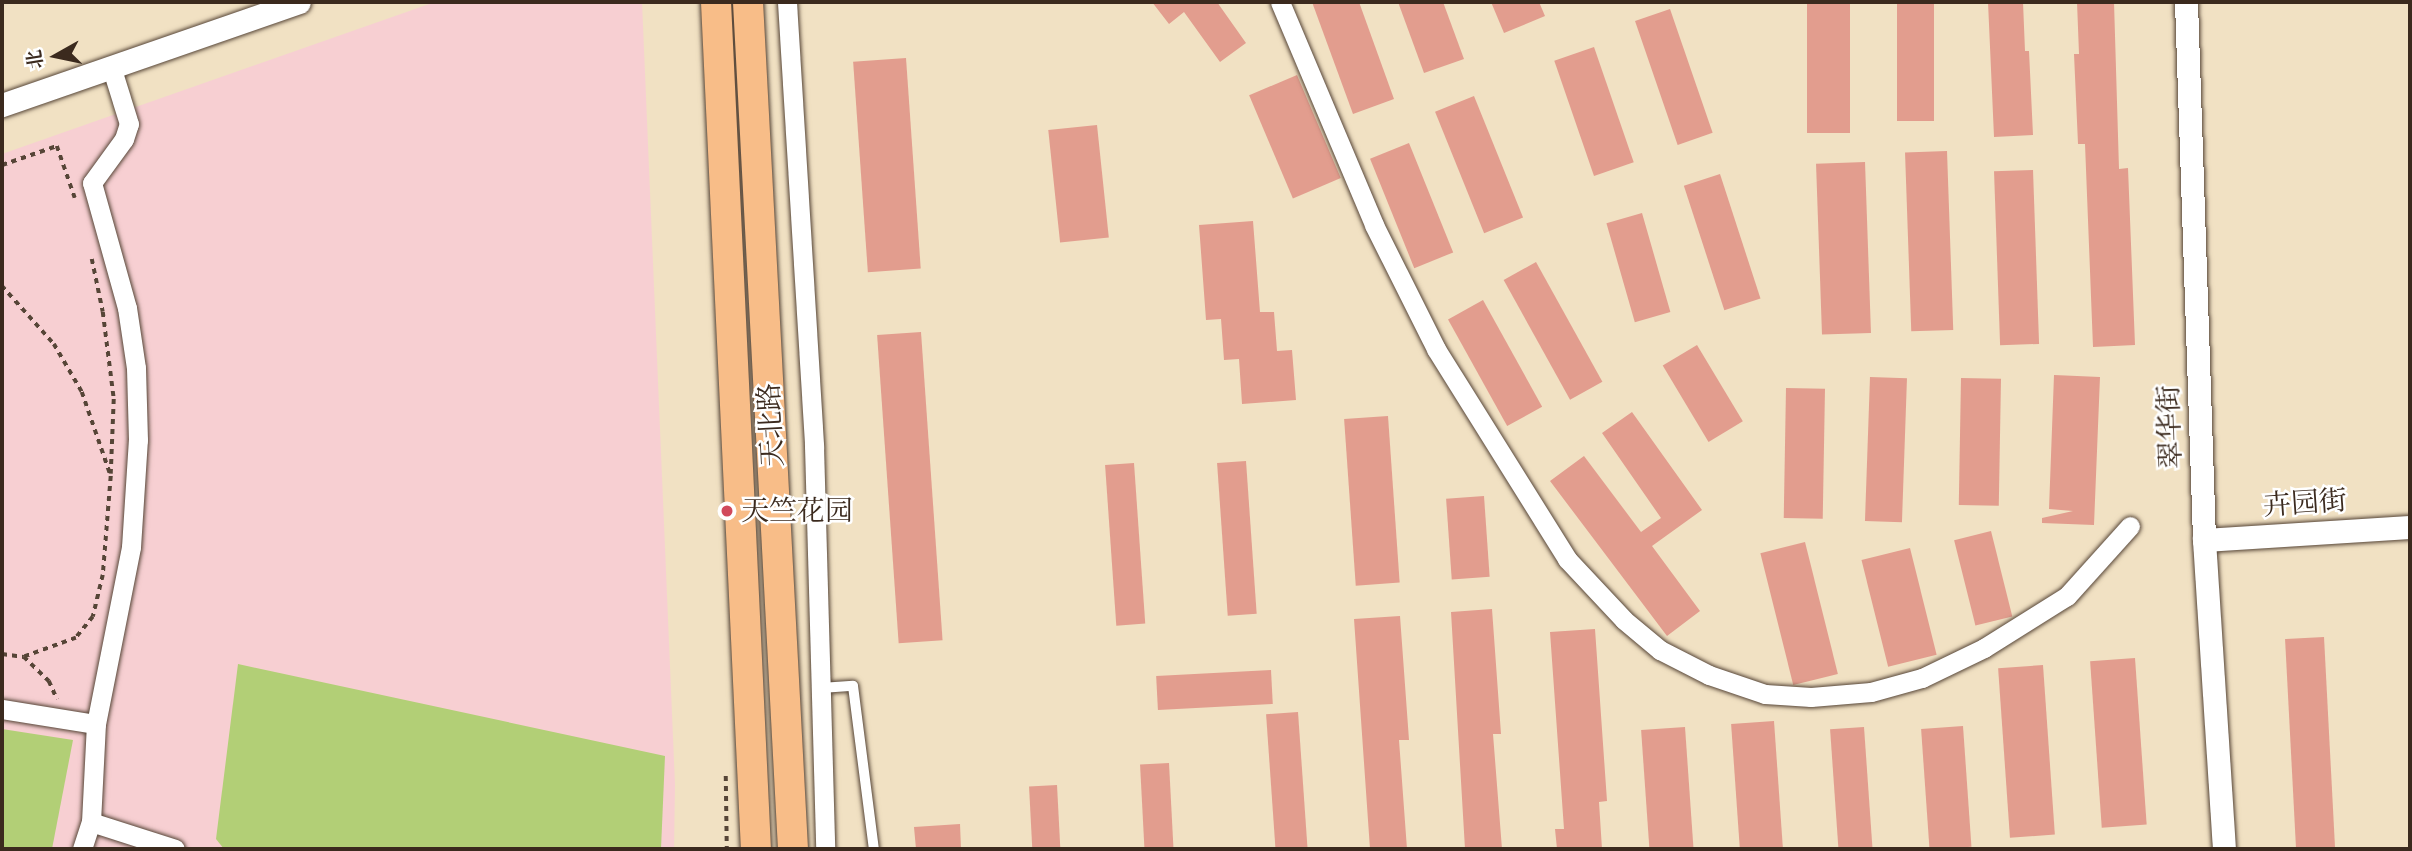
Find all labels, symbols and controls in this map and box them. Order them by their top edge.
north arrow [21,21,91,91]
text: 北 [22,48,48,71]
street label: 天北路 [752,382,790,468]
street label: 翠华街 [2152,384,2188,470]
street label: 卉园街 [2262,483,2348,523]
place label: 天竺花园 [741,494,853,528]
marker: 天竺花园 [719,503,735,519]

